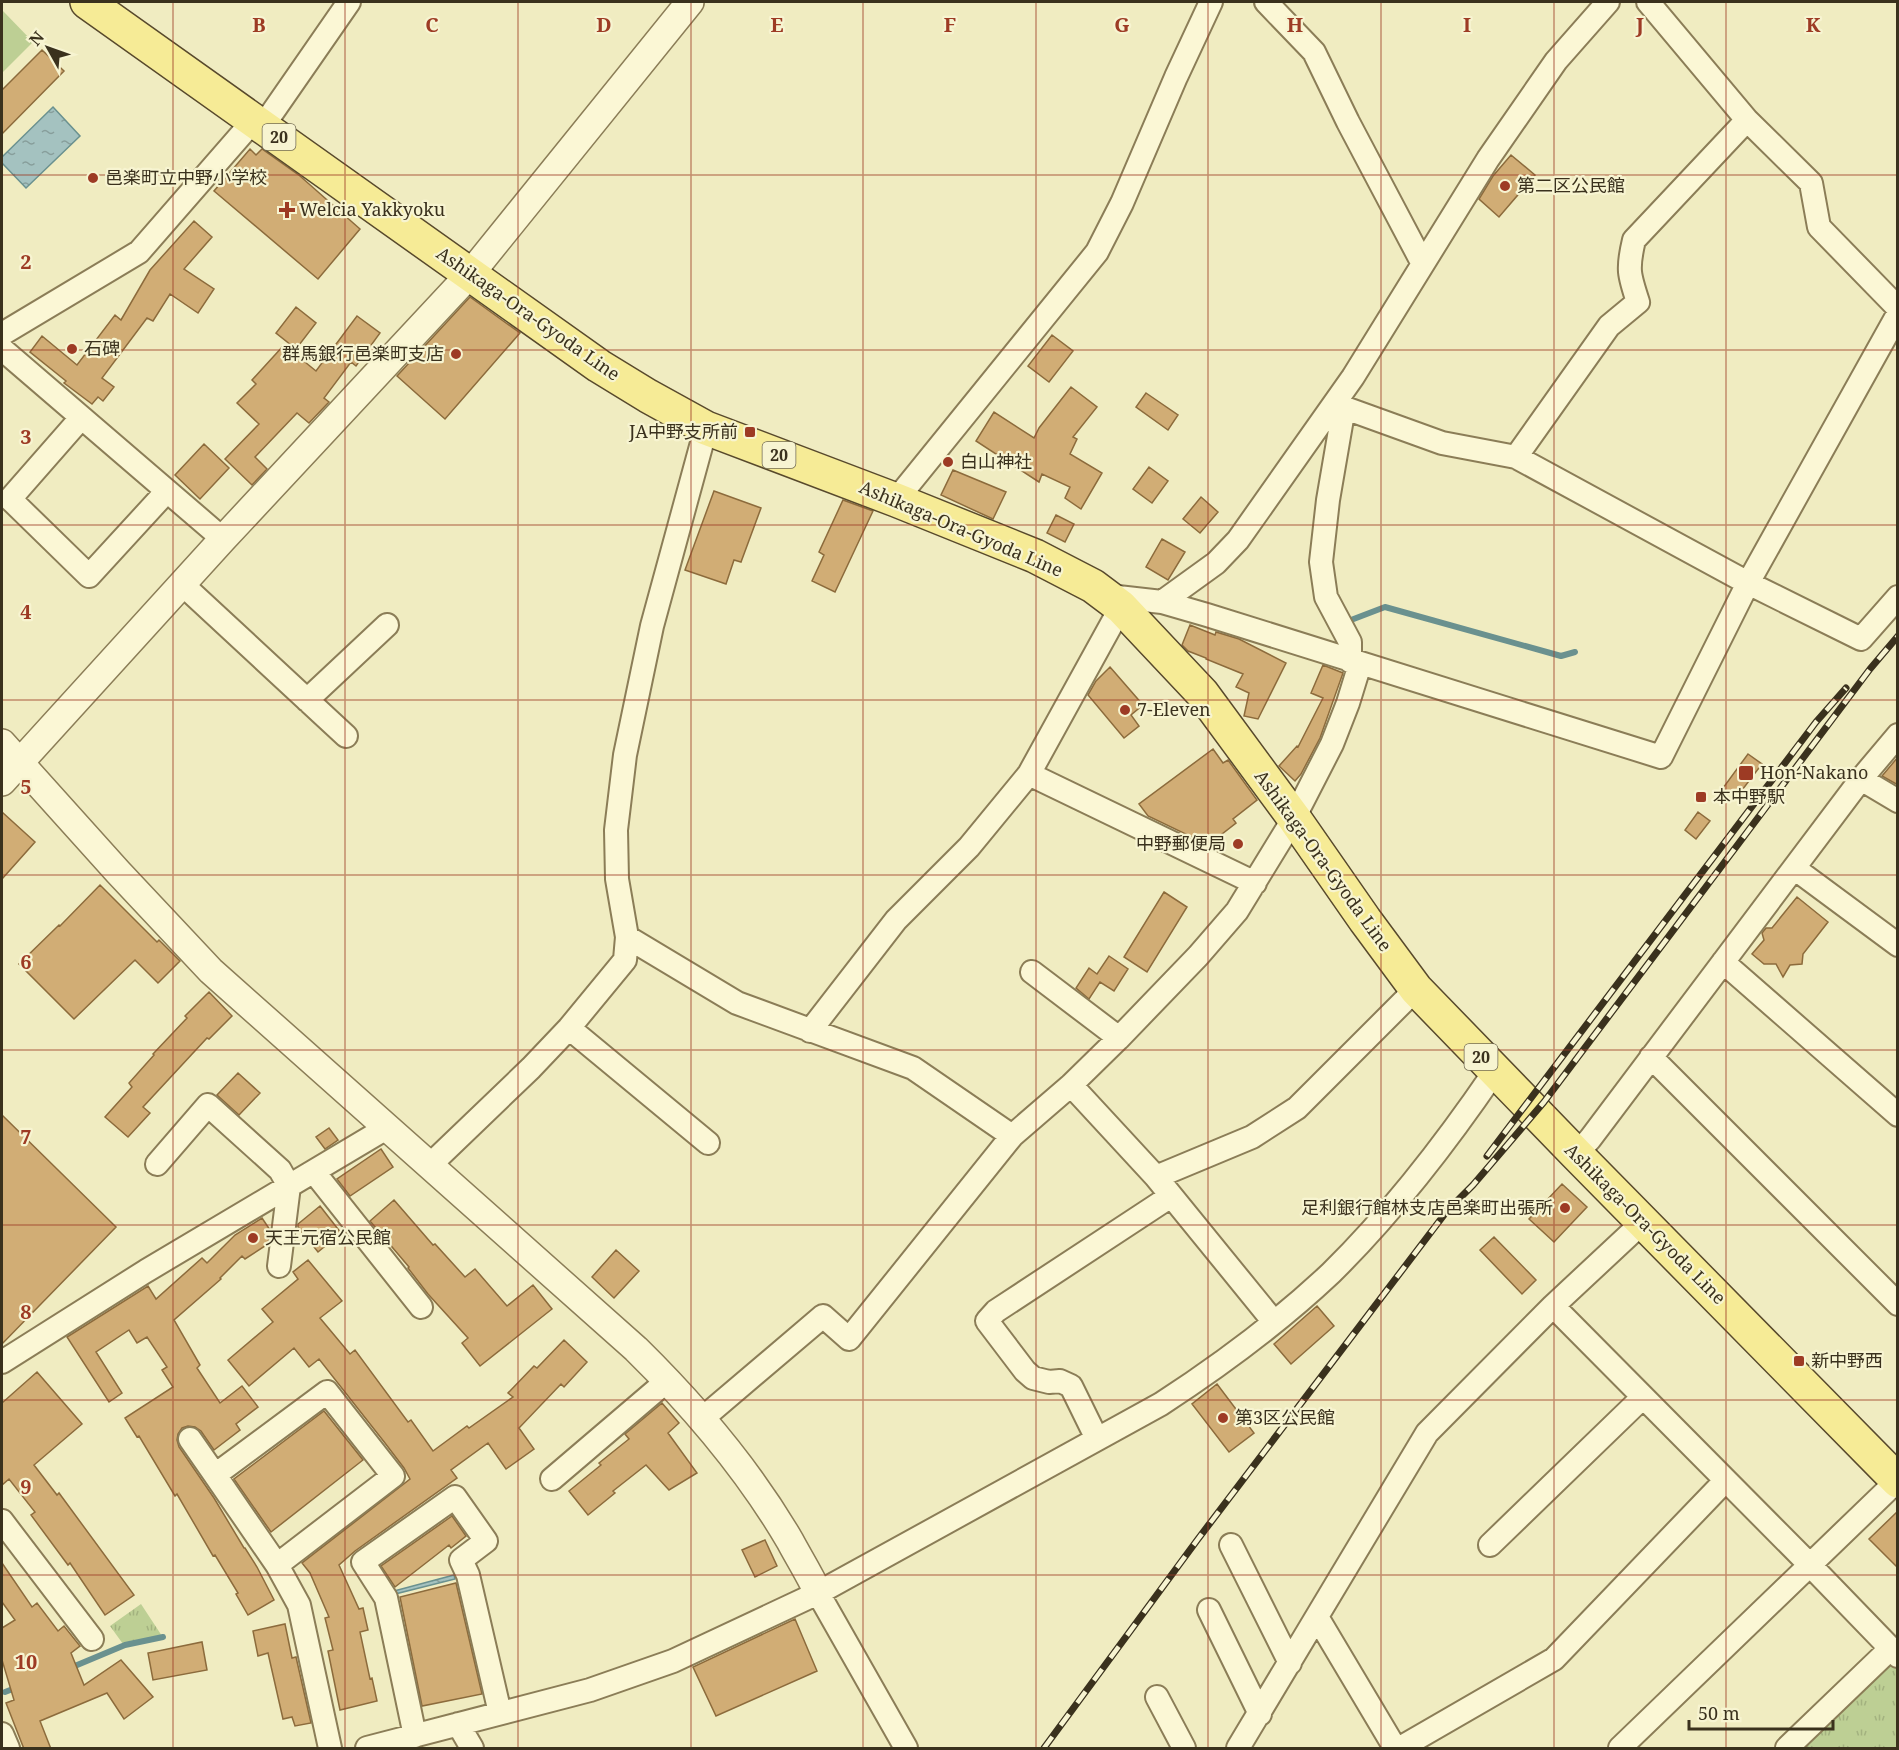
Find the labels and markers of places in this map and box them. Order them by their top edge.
place label: 邑楽町立中野小学校 [105,165,267,189]
marker: 邑楽町立中野小学校 [86,171,100,185]
place label: 第二区公民館 [1517,173,1625,197]
marker: 第二区公民館 [1498,179,1512,193]
place label: Welcia Yakkyoku [299,197,446,221]
marker: Welcia Yakkyoku [280,203,294,217]
place label: 石碑 [84,336,120,360]
place label: 群馬銀行邑楽町支店 [282,341,444,365]
marker: 石碑 [65,342,79,356]
marker: 群馬銀行邑楽町支店 [449,347,463,361]
place label: JA中野支所前 [628,419,738,443]
marker: JA中野支所前 [743,425,757,439]
place label: 白山神社 [960,449,1032,473]
marker: 白山神社 [941,455,955,469]
place label: 7-Eleven [1137,697,1211,721]
marker: 7-Eleven [1118,703,1132,717]
place label: Hon-Nakano [1760,760,1868,784]
marker: Hon-Nakano [1737,764,1755,782]
place label: 本中野駅 [1713,784,1785,808]
marker: 本中野駅 [1694,790,1708,804]
place label: 中野郵便局 [1136,831,1226,855]
marker: 中野郵便局 [1231,837,1245,851]
place label: 足利銀行館林支店邑楽町出張所 [1301,1195,1553,1219]
marker: 足利銀行館林支店邑楽町出張所 [1558,1201,1572,1215]
place label: 天王元宿公民館 [265,1225,391,1249]
marker: 天王元宿公民館 [246,1231,260,1245]
place label: 新中野西 [1811,1348,1883,1372]
marker: 新中野西 [1792,1354,1806,1368]
place label: 第3区公民館 [1235,1405,1335,1429]
marker: 第3区公民館 [1216,1411,1230,1425]

